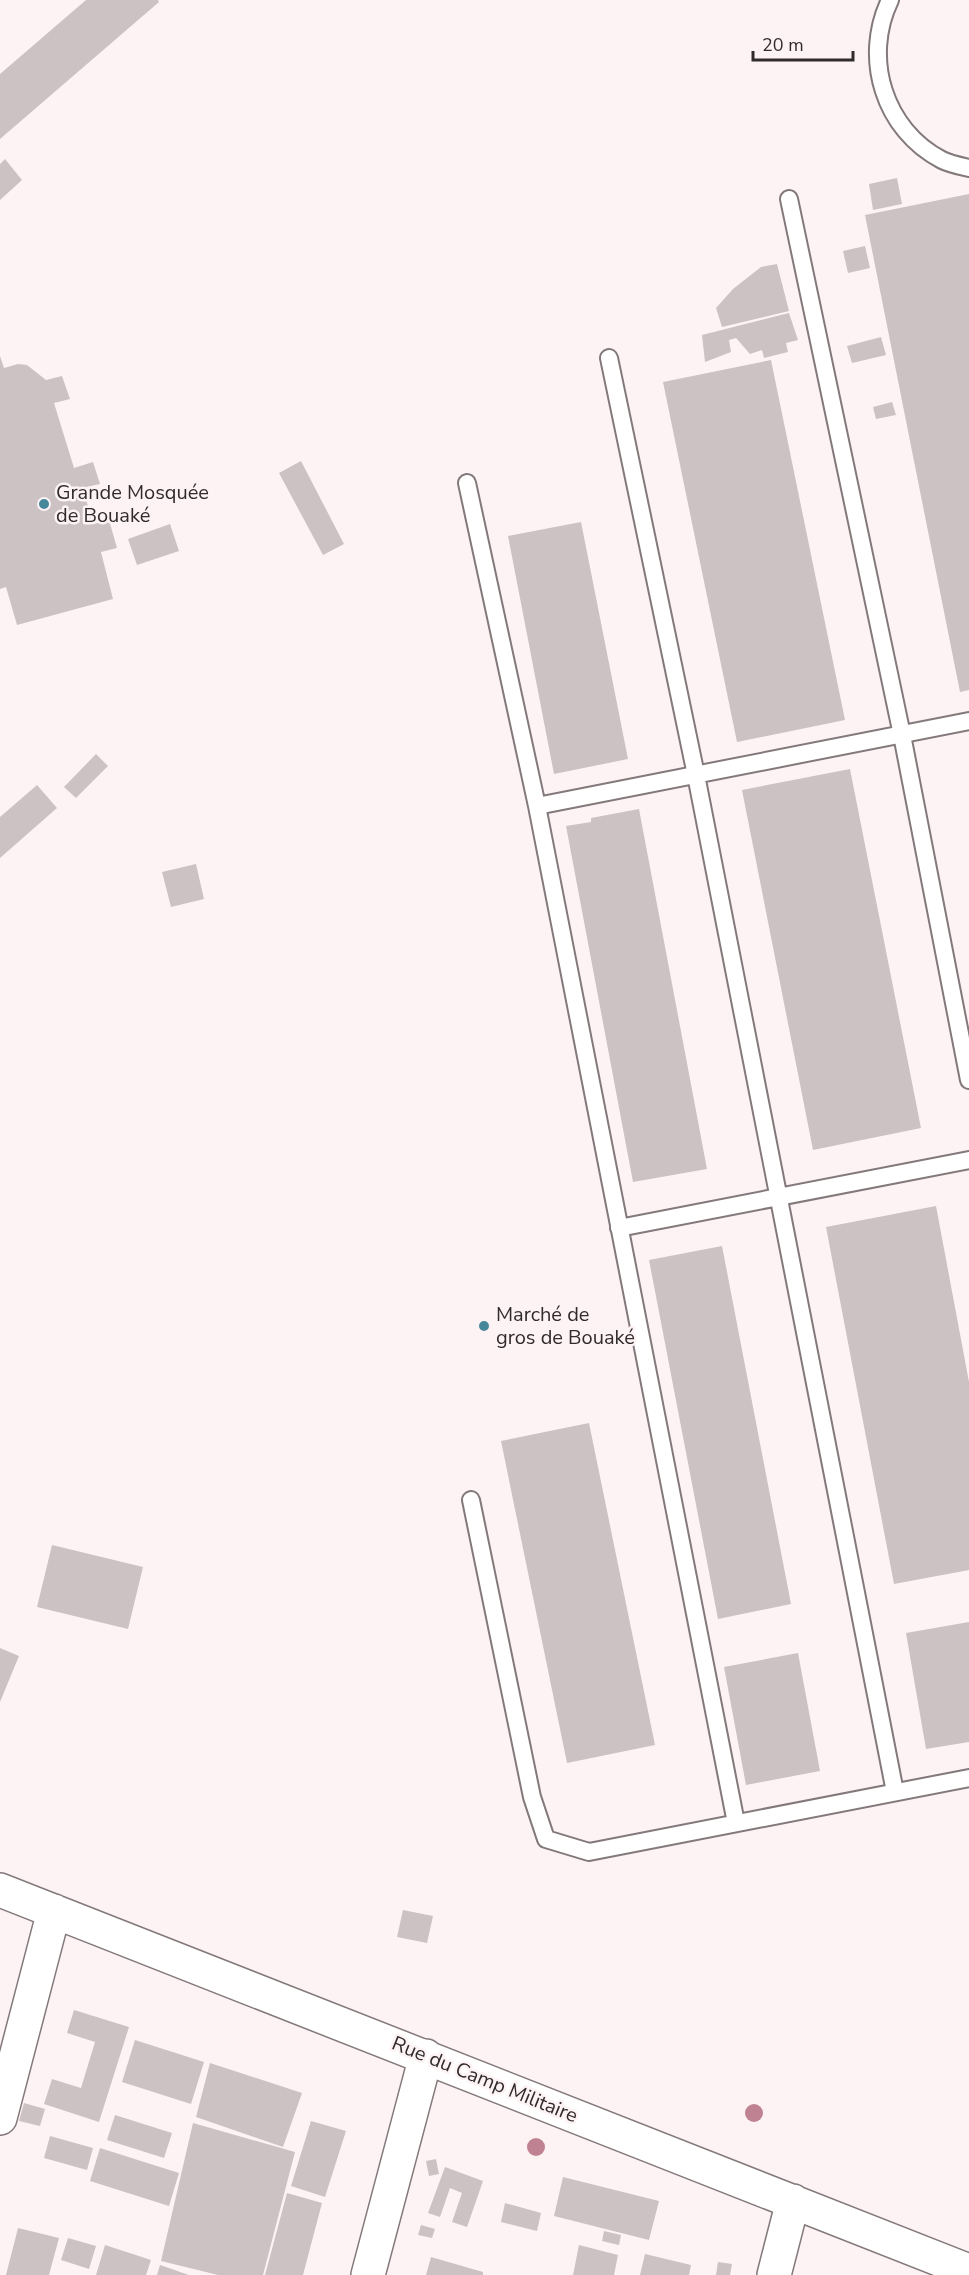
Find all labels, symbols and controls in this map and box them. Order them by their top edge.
scale bar [753,24,854,62]
text: 20 m [762,33,804,57]
place label: Grande Mosquée de Bouaké [56,479,209,529]
marker: Grande Mosquée de Bouaké [37,497,51,511]
place label: Marché de gros de Bouaké [496,1301,635,1351]
marker: Marché de gros de Bouaké [477,1319,491,1333]
street label: Rue du Camp Militaire [388,2030,582,2129]

